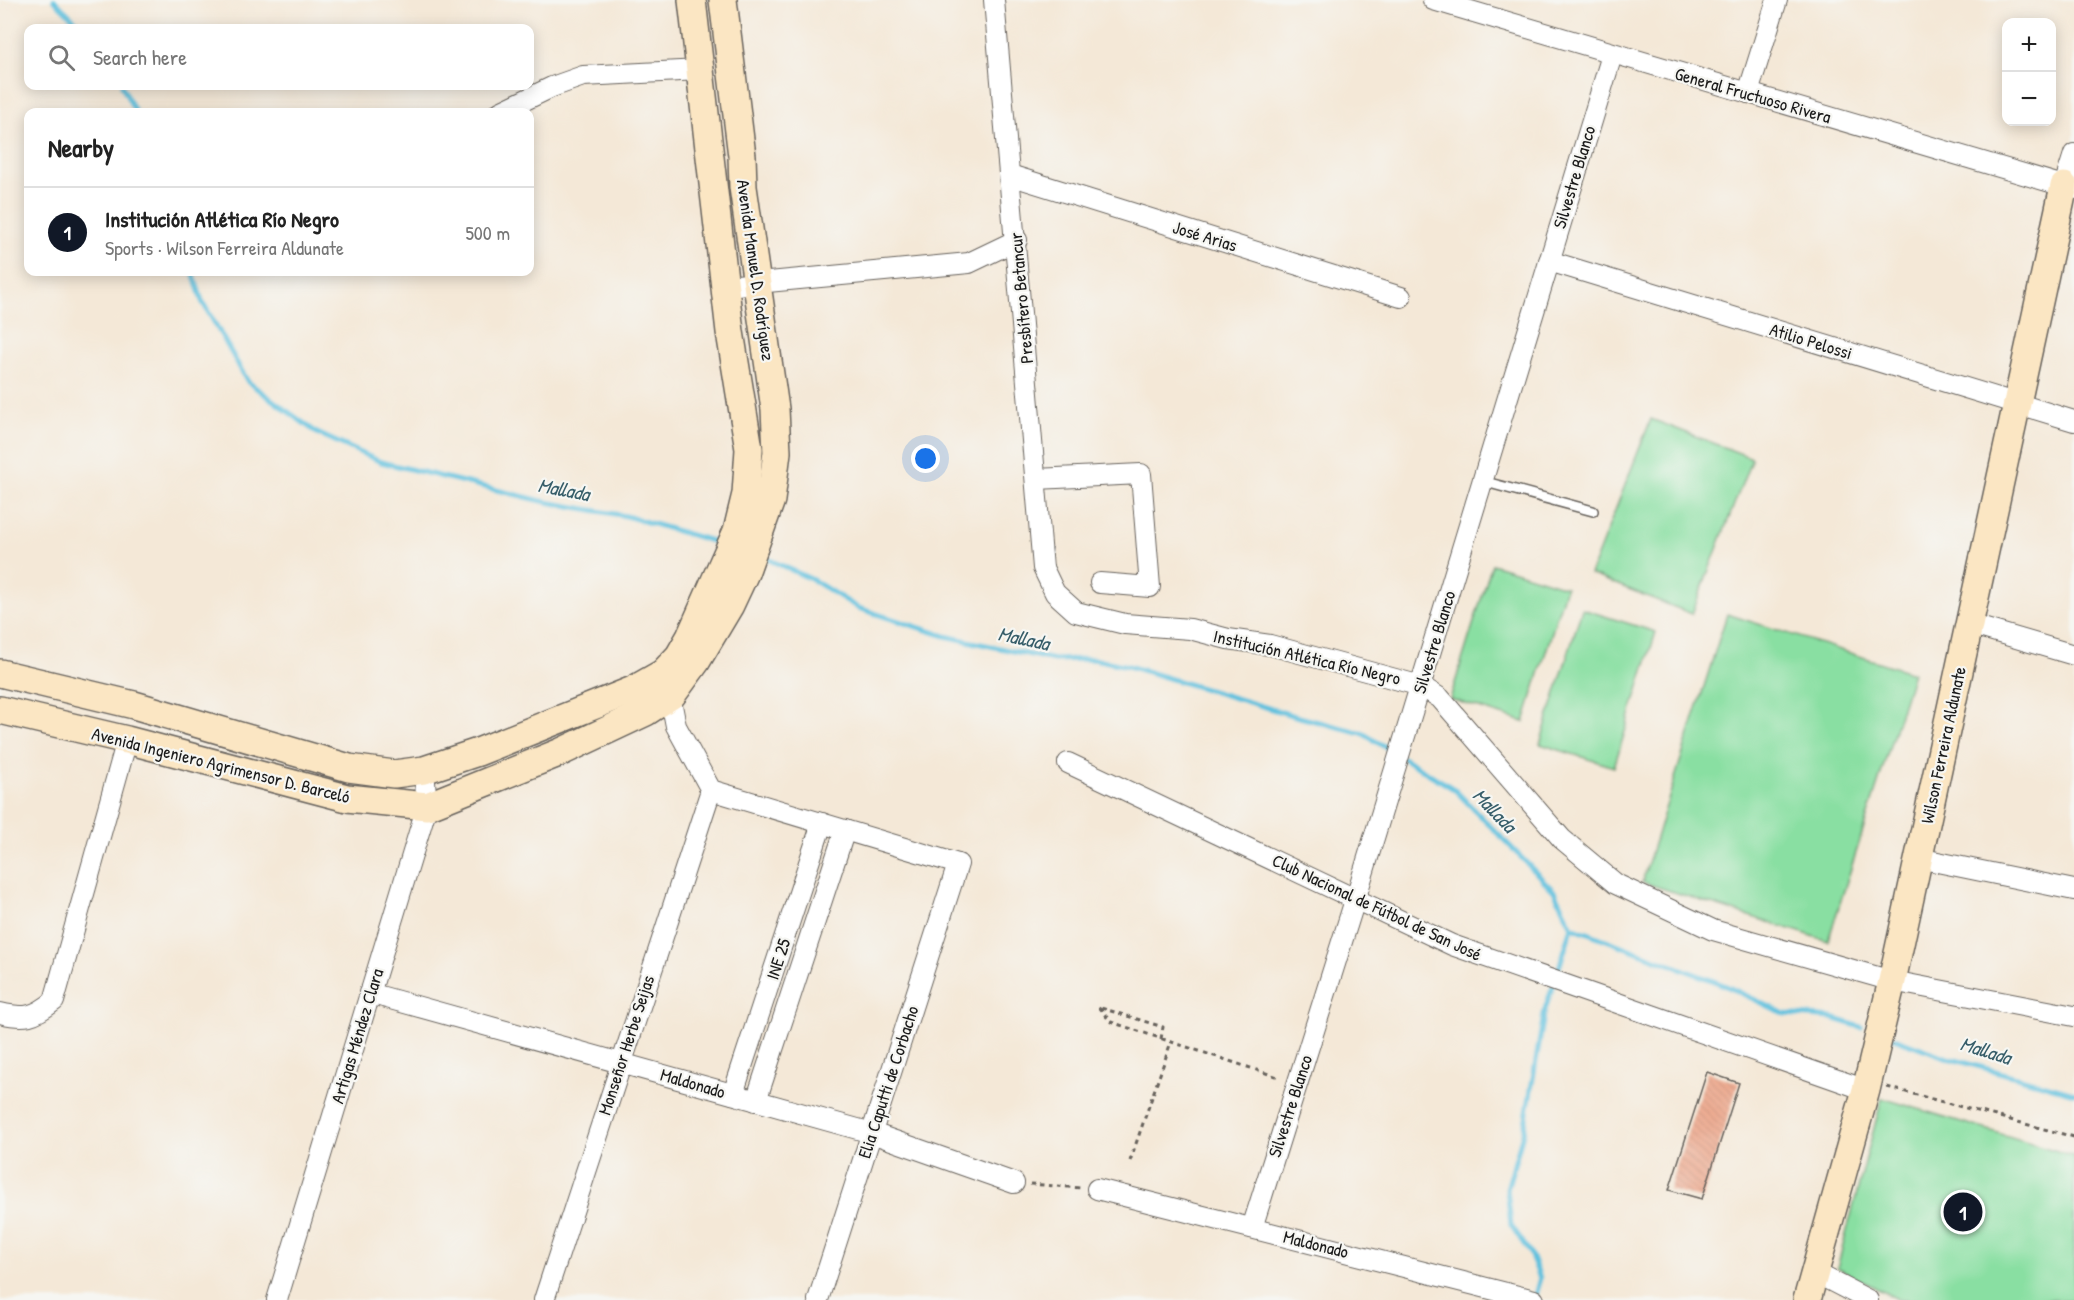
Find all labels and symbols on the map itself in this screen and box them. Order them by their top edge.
street label: General Fructuoso Rivera [1672,61,1834,129]
street label: Silvestre Blanco [1547,123,1601,231]
street label: Avenida Manuel D. Rodríguez [731,178,781,363]
street label: José Arias [1170,214,1240,258]
street label: Presbítero Betancur [1003,231,1039,365]
street label: Atilio Pelossi [1767,317,1855,365]
your location [911,444,940,473]
water label: Mallada [536,471,594,508]
street label: Silvestre Blanco [1407,588,1461,696]
water label: Mallada [996,619,1054,657]
street label: Institución Atlética Río Negro [1211,623,1403,691]
street label: Wilson Ferreira Aldunate [1914,664,1972,826]
street label: Avenida Ingeniero Agrimensor D. Barceló [89,721,353,809]
water label: Mallada [1467,782,1524,840]
street label: Club Nacional de Fútbol de San José [1268,847,1486,967]
street label: INE 25 [760,935,796,983]
street label: Artigas Méndez Clara [325,965,389,1107]
street label: Monseñor Herbe Seijas [592,972,660,1118]
street label: Elia Caputti de Corbacho [852,1003,924,1161]
water label: Mallada [1957,1030,2017,1071]
street label: Silvestre Blanco [1262,1052,1318,1160]
street label: Maldonado [658,1062,728,1104]
pin: 1 [1944,1190,1982,1234]
street label: Maldonado [1281,1224,1351,1264]

